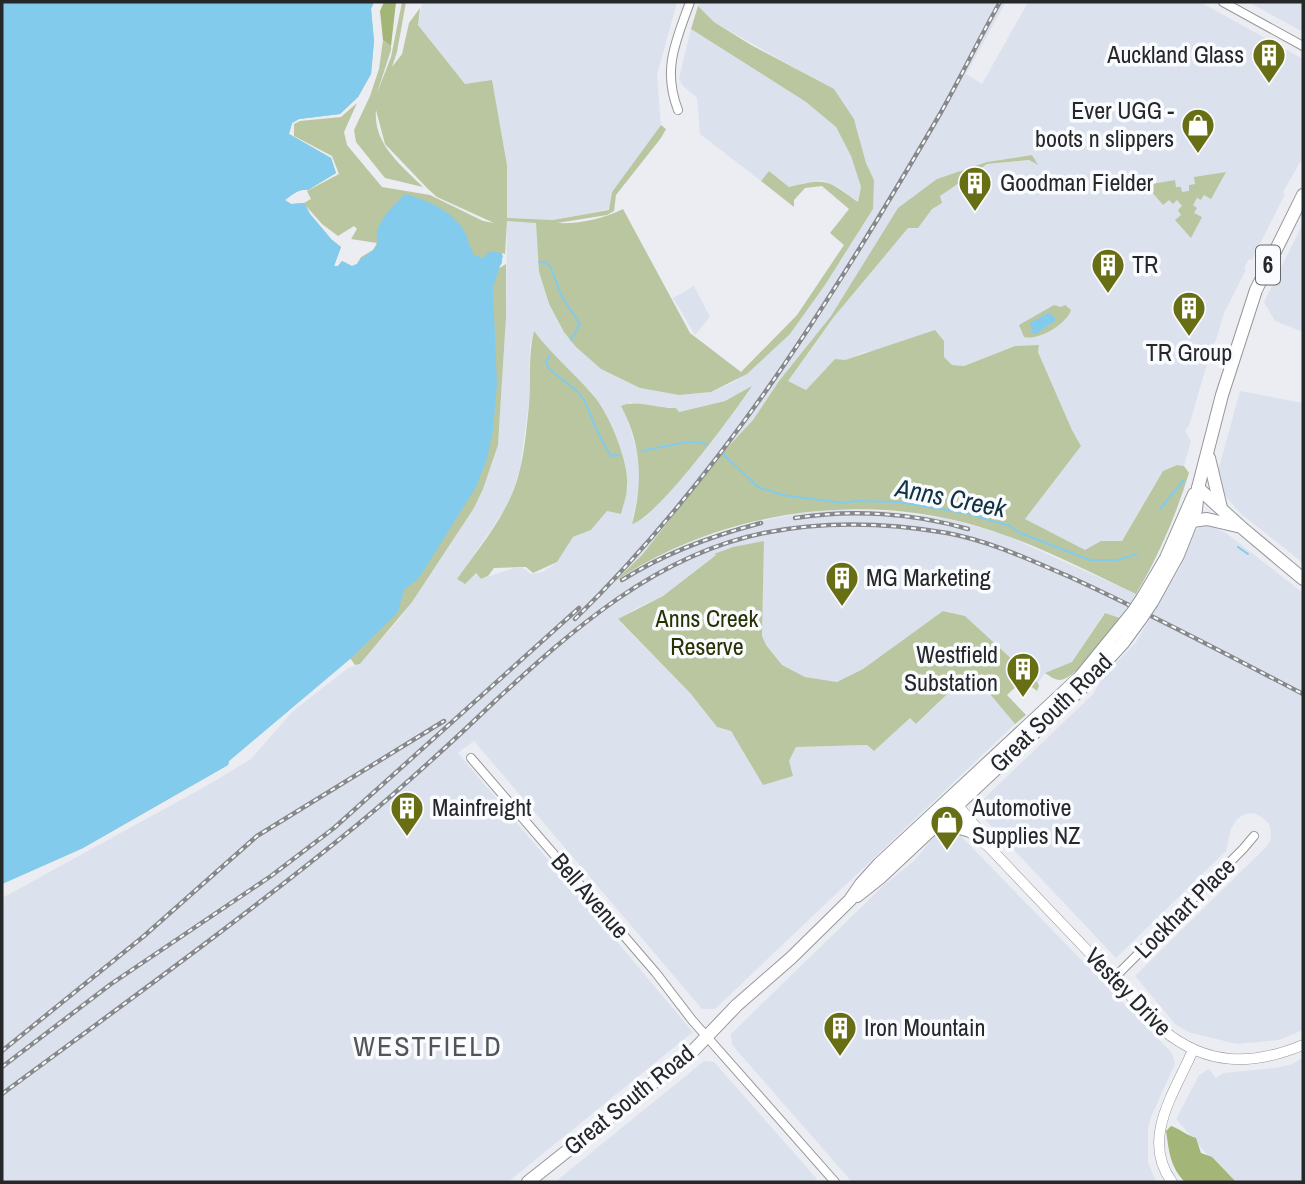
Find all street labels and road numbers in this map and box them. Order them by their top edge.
road number: 6 [1256,246,1280,284]
street label: Great South Road [982,646,1118,779]
street label: Bell Avenue [545,846,637,945]
street label: Lockhart Place [1127,850,1242,965]
street label: Vestey Drive [1078,940,1179,1043]
street label: Great South Road [557,1037,700,1162]

